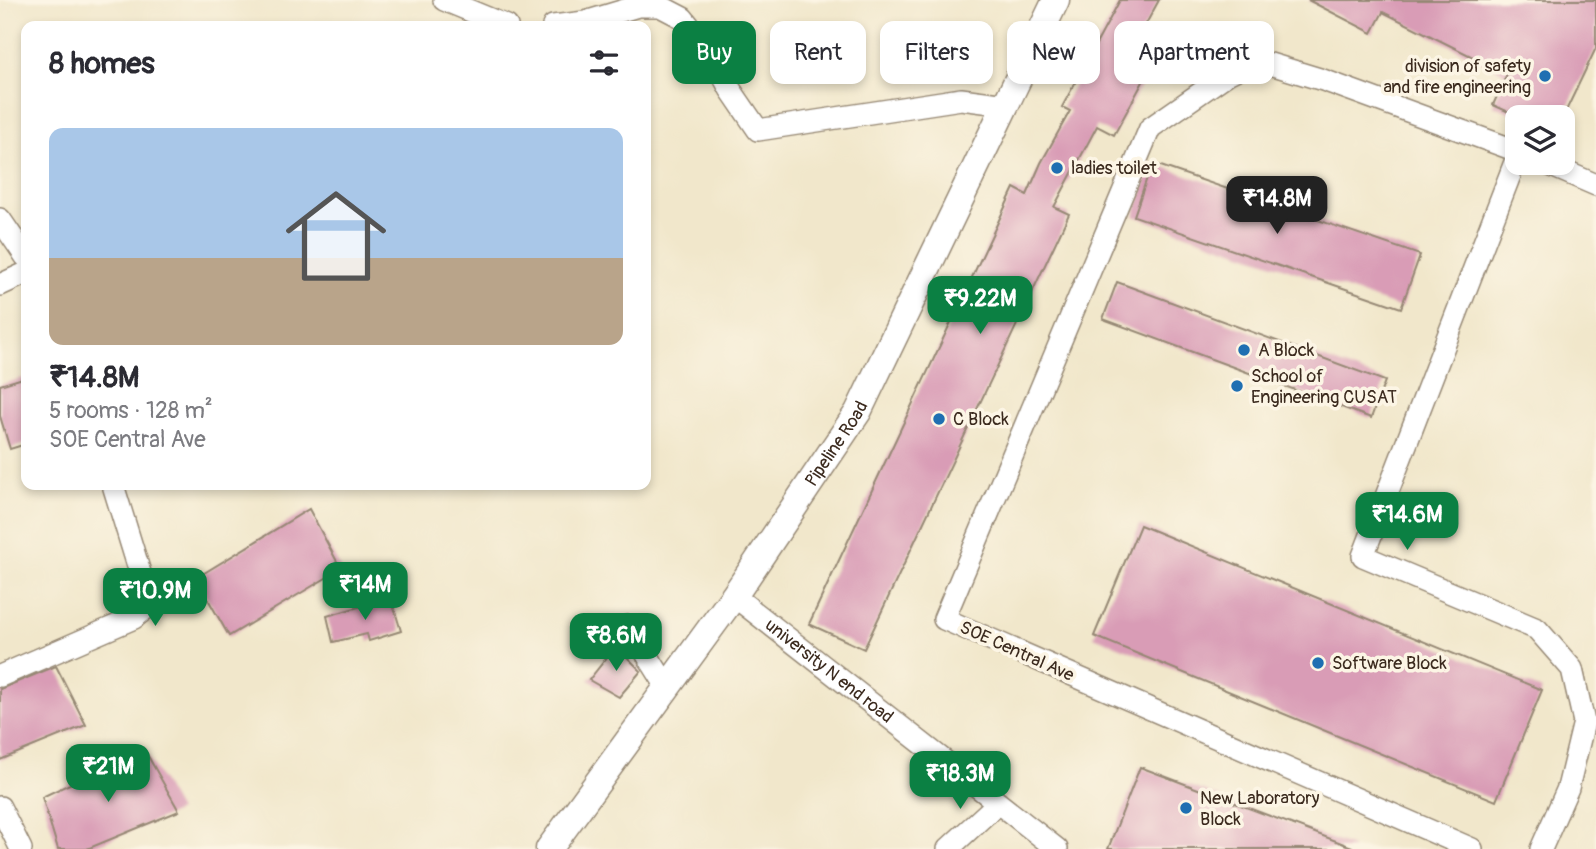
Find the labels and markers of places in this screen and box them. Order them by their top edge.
place label: division of safety and fire engineering [1383,55,1531,99]
marker: division of safety and fire engineering [1537,68,1553,84]
place label: ladies toilet [1071,157,1158,180]
marker: ladies toilet [1049,160,1065,176]
pin: ₹14.8M [1220,176,1334,236]
pin: ₹9.22M [923,276,1037,336]
place label: A Block [1258,339,1315,362]
marker: A Block [1236,342,1252,358]
place label: School of Engineering CUSAT [1251,365,1397,409]
marker: School of Engineering CUSAT [1229,378,1245,394]
place label: C Block [953,408,1009,431]
marker: C Block [931,411,947,427]
pin: ₹14.6M [1350,492,1464,552]
pin: ₹14M [324,562,406,622]
pin: ₹10.9M [98,568,212,628]
pin: ₹8.6M [567,614,665,673]
place label: Software Block [1332,652,1447,675]
marker: Software Block [1310,655,1326,671]
pin: ₹21M [67,744,149,804]
pin: ₹18.3M [903,752,1017,811]
place label: New Laboratory Block [1200,787,1320,831]
marker: New Laboratory Block [1178,800,1194,816]

